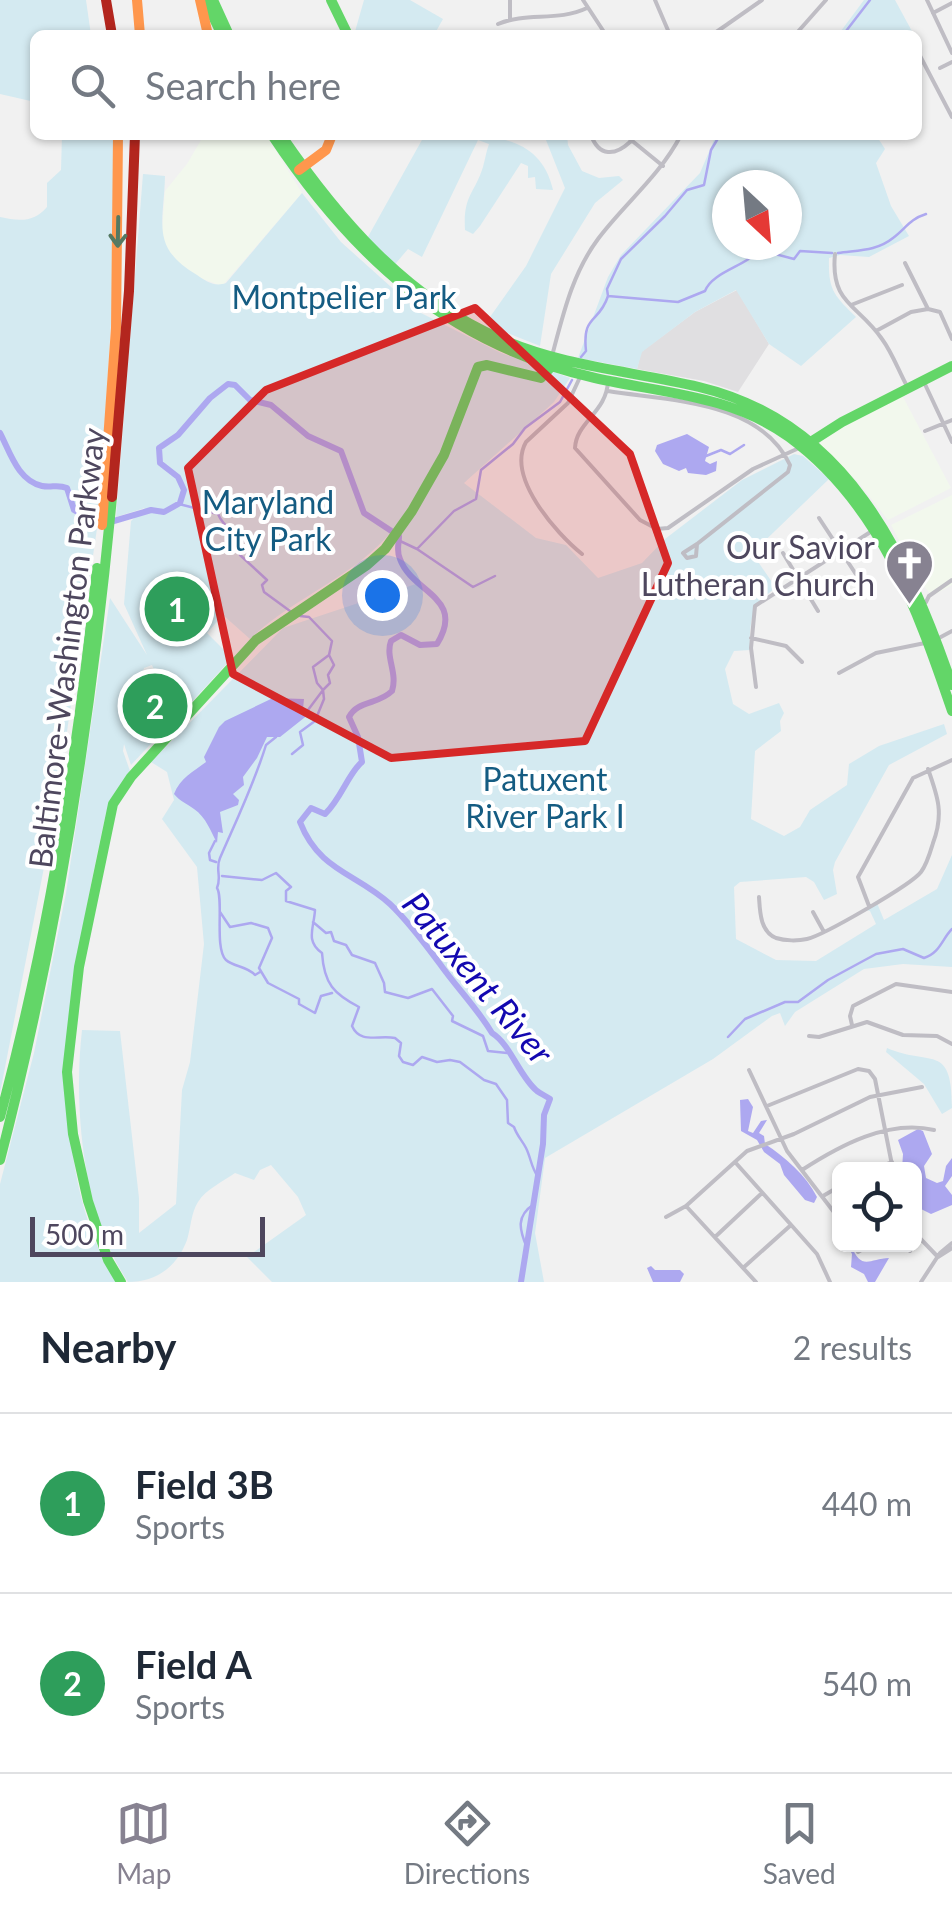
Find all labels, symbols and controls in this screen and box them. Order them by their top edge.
search box [30,30,922,140]
icon: search [65,58,120,113]
text: Search here [145,62,341,108]
north arrow [712,170,802,260]
one-way arrow [109,216,128,248]
park label: Montpelier Park [231,277,457,316]
street label: Baltimore-Washington Parkway [20,425,112,870]
park label: Maryland City Park [202,482,334,558]
place label: Our Savior Lutheran Church [641,527,875,603]
church icon: Our Savior Lutheran Church [884,538,936,606]
your location [357,570,408,621]
pin: 1 [144,572,210,646]
pin: 2 [122,668,188,744]
park label: Patuxent River Park I [465,759,625,835]
water label: Patuxent River [395,882,564,1072]
map controls [832,1162,922,1252]
button: locate [832,1162,922,1252]
scale bar [30,1212,265,1256]
text: 500 m [45,1217,124,1251]
text: Nearby [40,1322,177,1372]
text: 2 results [793,1328,912,1367]
text: Field 3B [135,1461,274,1507]
text: 1 [63,1484,82,1523]
text: 440 m [822,1484,912,1523]
text: Sports [135,1507,225,1546]
text: Field A [135,1641,252,1687]
text: 2 [63,1664,82,1703]
text: 540 m [822,1664,912,1703]
text: Sports [135,1687,225,1726]
tab: Map [116,1796,171,1890]
tab: Directions [404,1796,530,1890]
tab: Saved [763,1796,836,1890]

